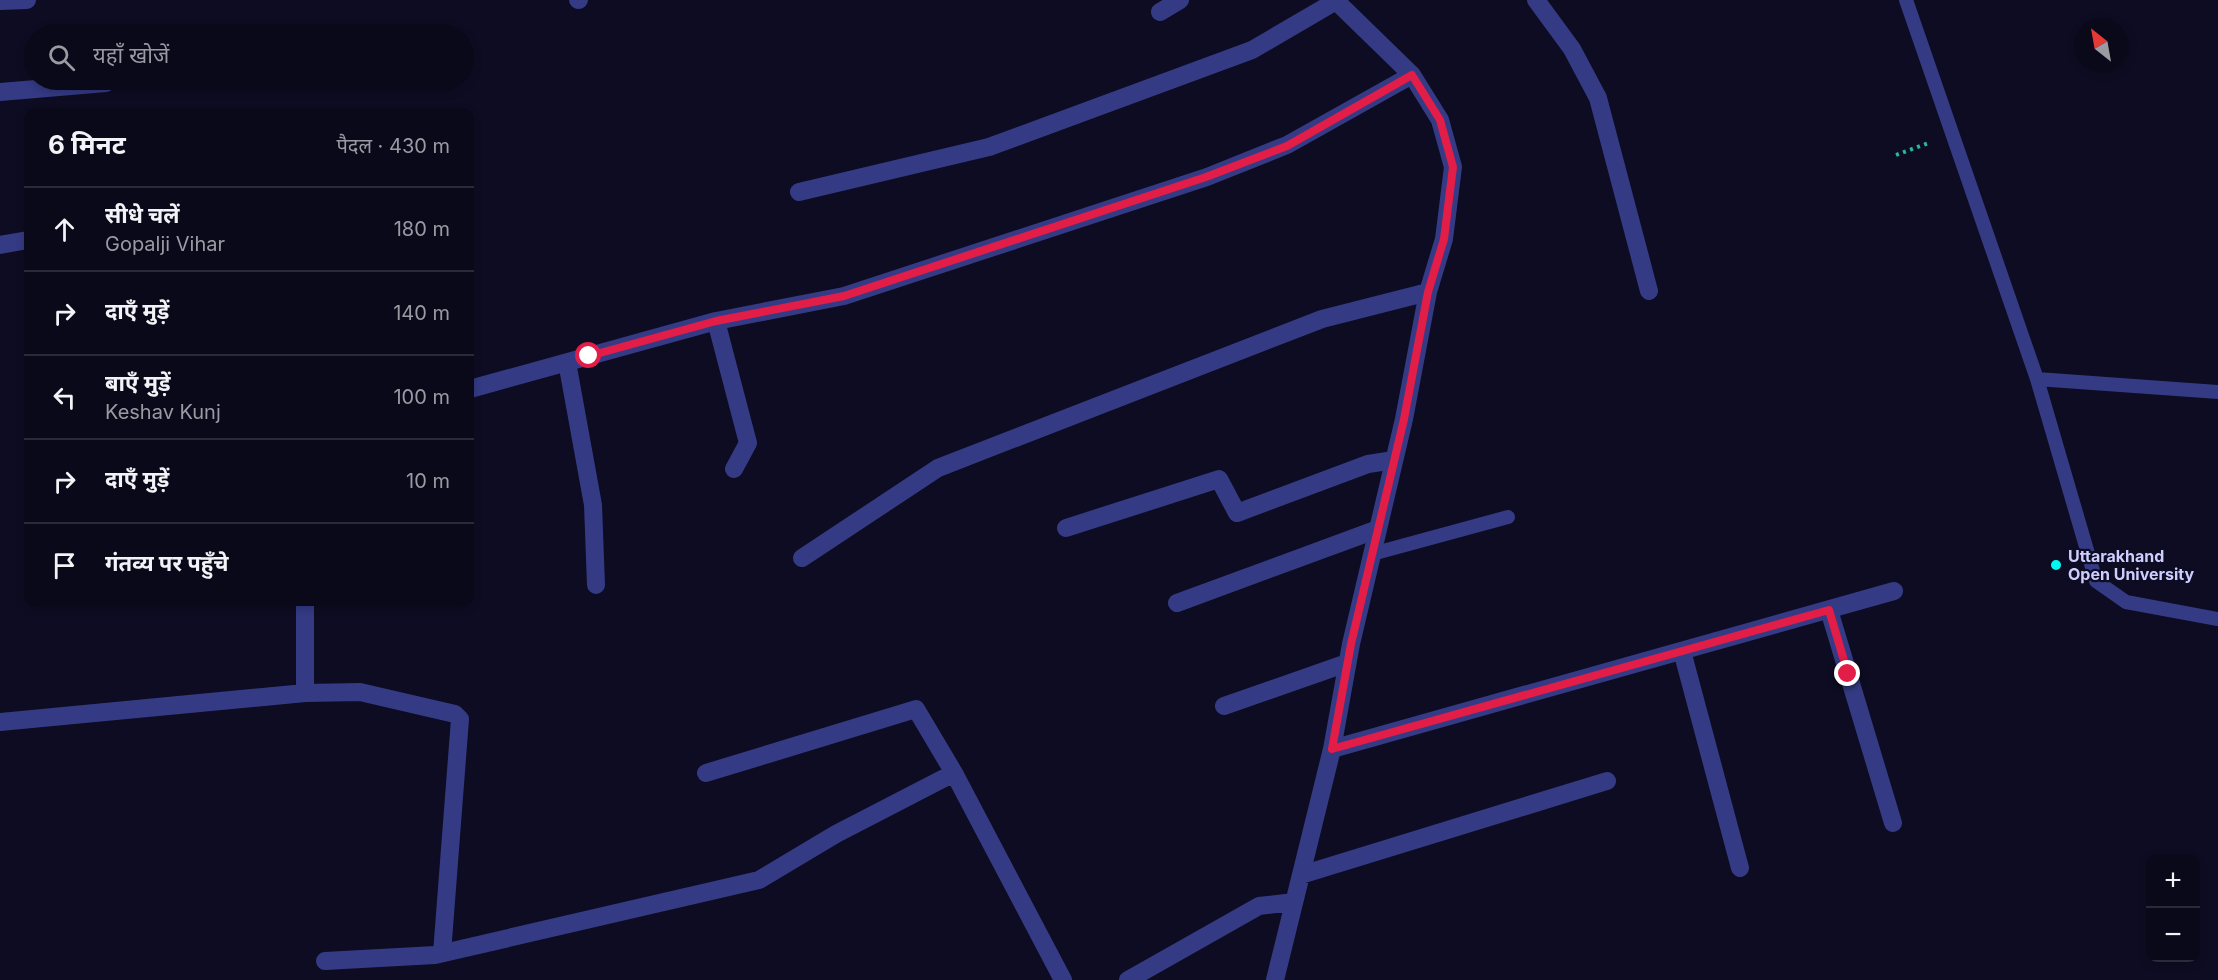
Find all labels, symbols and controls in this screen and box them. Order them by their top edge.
north arrow [2074,18,2128,72]
search box [24,24,474,90]
icon: search [45,41,78,74]
text: यहाँ खोजें [93,42,169,68]
text: 6 मिनट [48,129,126,160]
text: पैदल · 430 m [336,134,450,158]
text: सीधे चलें [105,202,180,228]
icon: ahead [48,213,81,246]
text: 180 m [394,217,450,241]
text: Gopalji Vihar [105,232,225,256]
icon: right [48,297,81,330]
text: दाएँ मुड़ें [105,298,169,324]
text: 140 m [393,301,450,325]
route start [575,342,601,368]
text: बाएँ मुड़ें [105,370,171,396]
icon: left [48,381,81,414]
text: 100 m [393,385,450,409]
text: Keshav Kunj [105,400,221,424]
icon: right [48,465,81,498]
text: दाएँ मुड़ें [105,466,169,492]
text: 10 m [406,469,450,493]
place label: Uttarakhand Open University [2068,546,2195,584]
icon: arrive [48,549,81,582]
text: गंतव्य पर पहुँचे [105,550,229,576]
marker: Uttarakhand Open University [2049,558,2063,572]
route end [1834,660,1860,686]
map controls [2146,854,2200,962]
button: + [2146,854,2200,908]
button: − [2146,908,2200,962]

